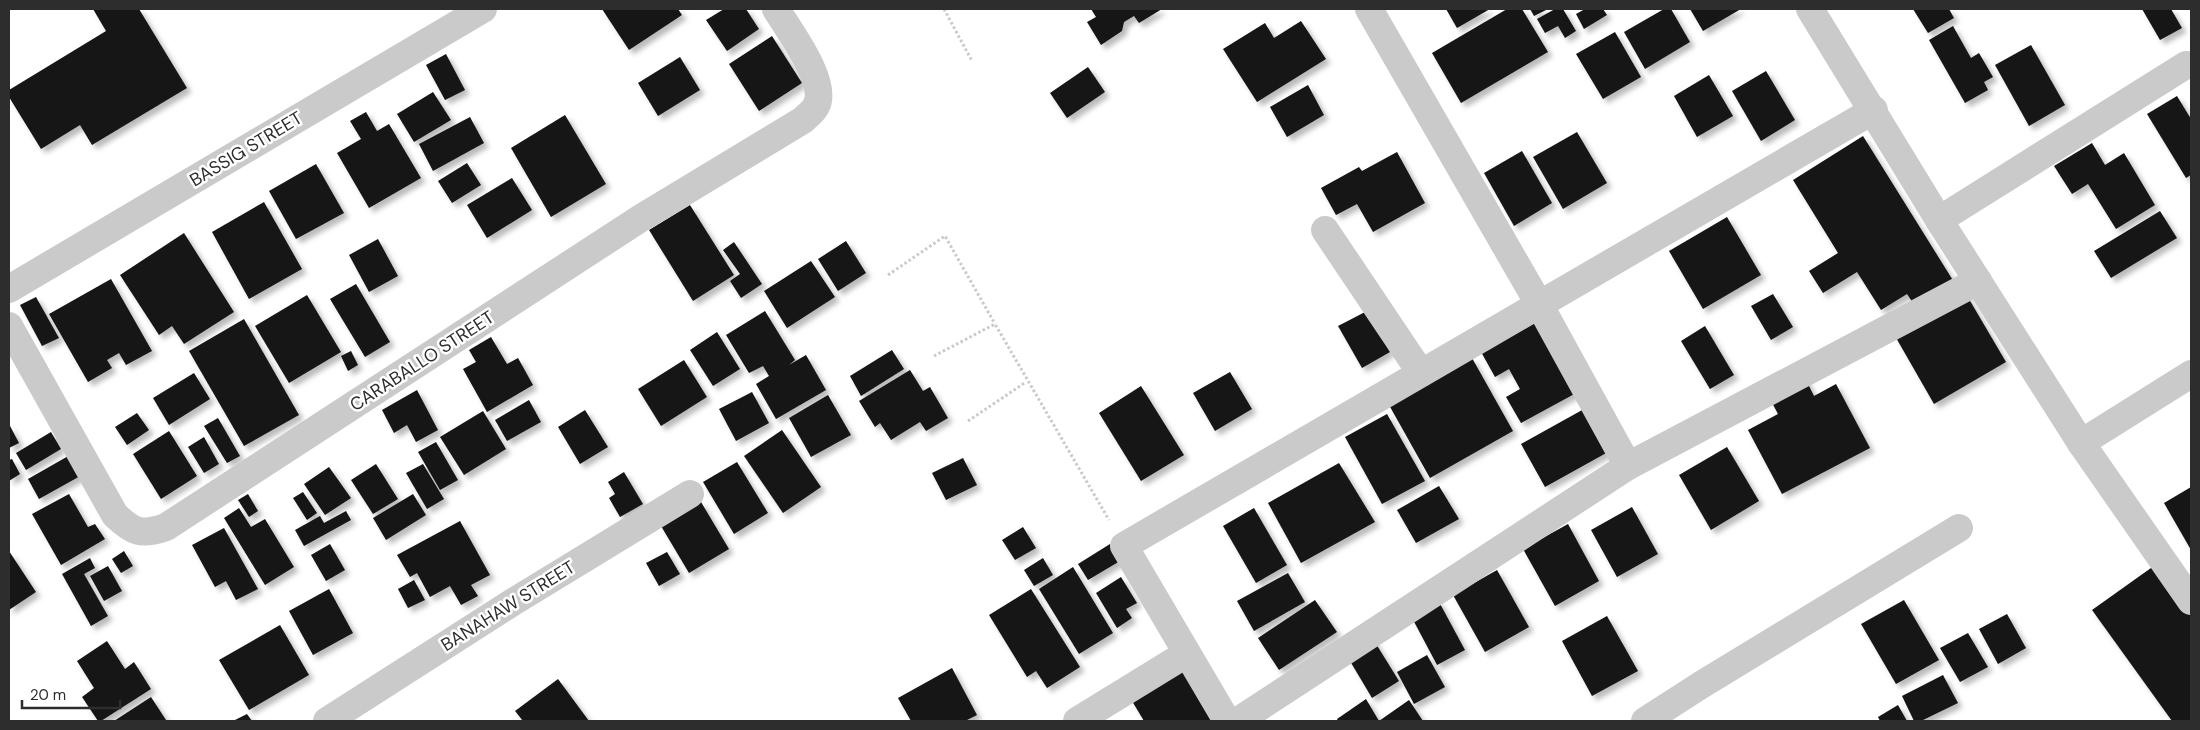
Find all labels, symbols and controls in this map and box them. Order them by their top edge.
street label: BASSIG STREET [185,106,307,192]
street label: CARABALLO STREET [345,305,499,417]
street label: BANAHAW STREET [437,555,579,657]
scale bar [22,678,120,710]
text: 20 m [30,685,66,705]

